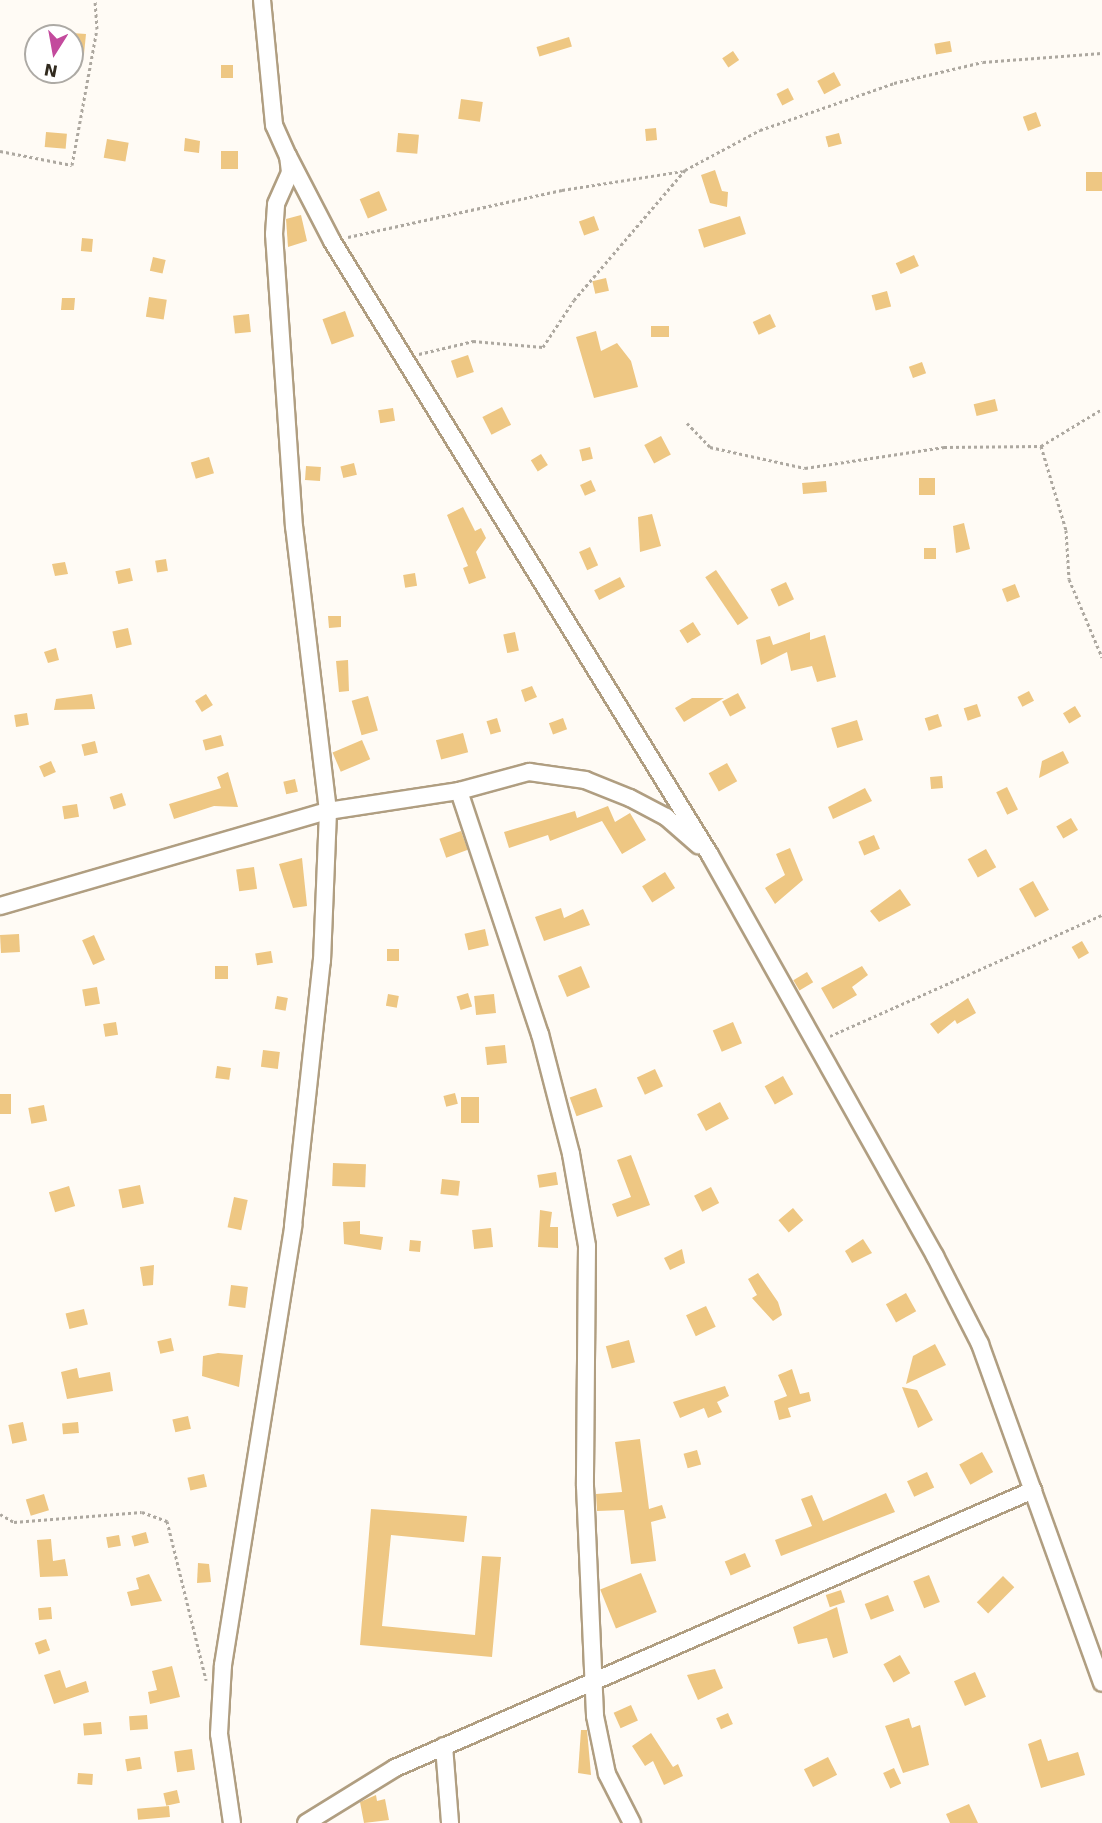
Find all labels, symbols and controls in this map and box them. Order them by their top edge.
north arrow [24,24,84,84]
text: N [42,60,59,81]

